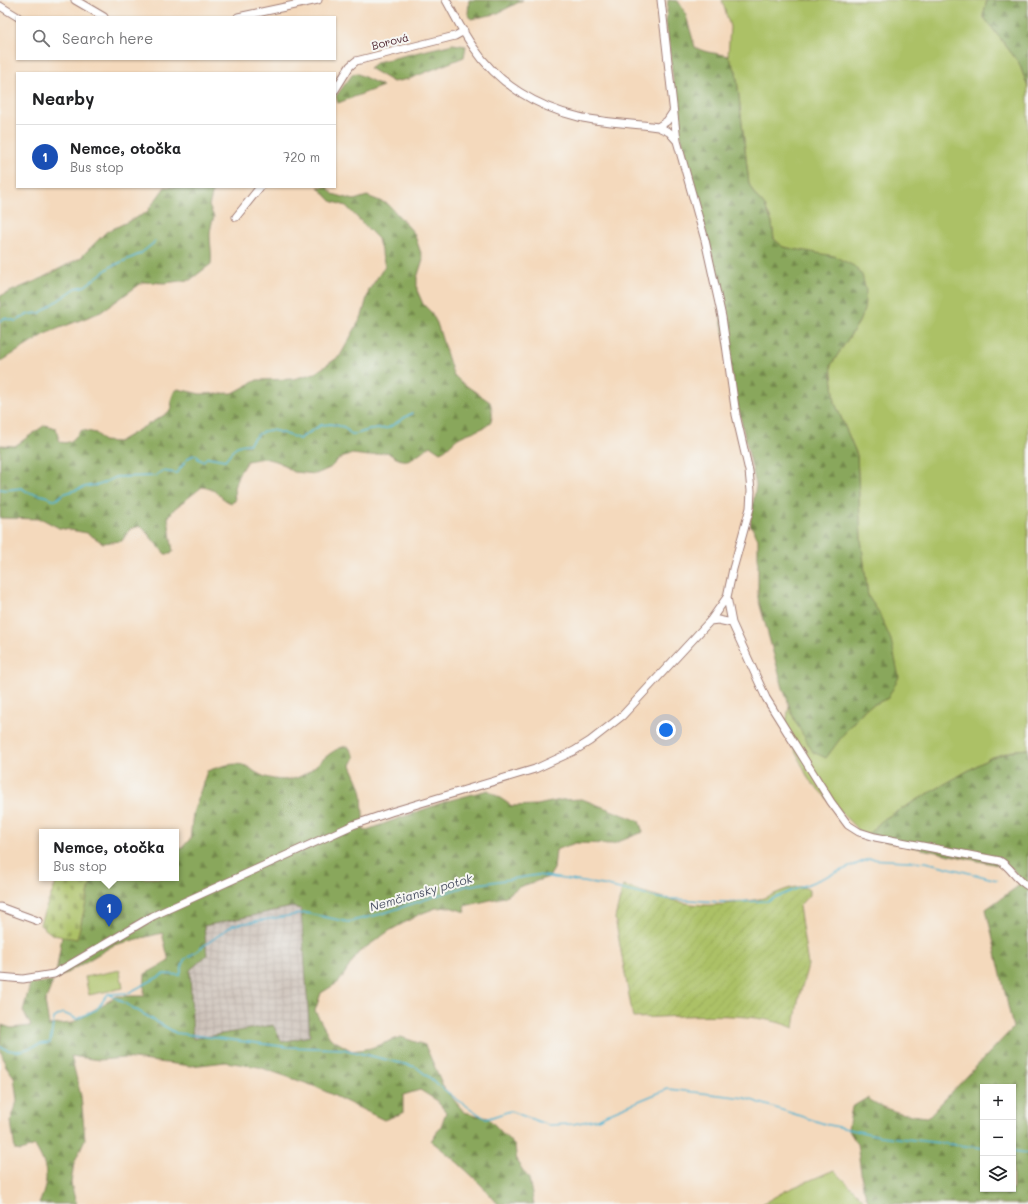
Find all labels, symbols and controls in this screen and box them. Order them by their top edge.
search box [16,16,336,60]
icon: search [30,27,52,49]
text: Search here [62,28,153,48]
street label: Borová [370,29,410,53]
text: Nearby [32,87,94,109]
text: Nemce, otočka [70,138,181,158]
text: 1 [42,148,48,165]
text: 720 m [283,148,320,165]
text: Bus stop [70,158,123,175]
your location [656,720,676,740]
popup [39,829,179,881]
text: Nemce, otočka [53,837,165,857]
text: Bus stop [53,857,107,874]
water label: Nemčiansky potok [368,869,475,914]
pin: 1 [96,894,122,927]
map controls [980,1084,1016,1192]
button: + [980,1084,1016,1120]
button: − [980,1120,1016,1156]
button: layers [980,1156,1016,1192]

